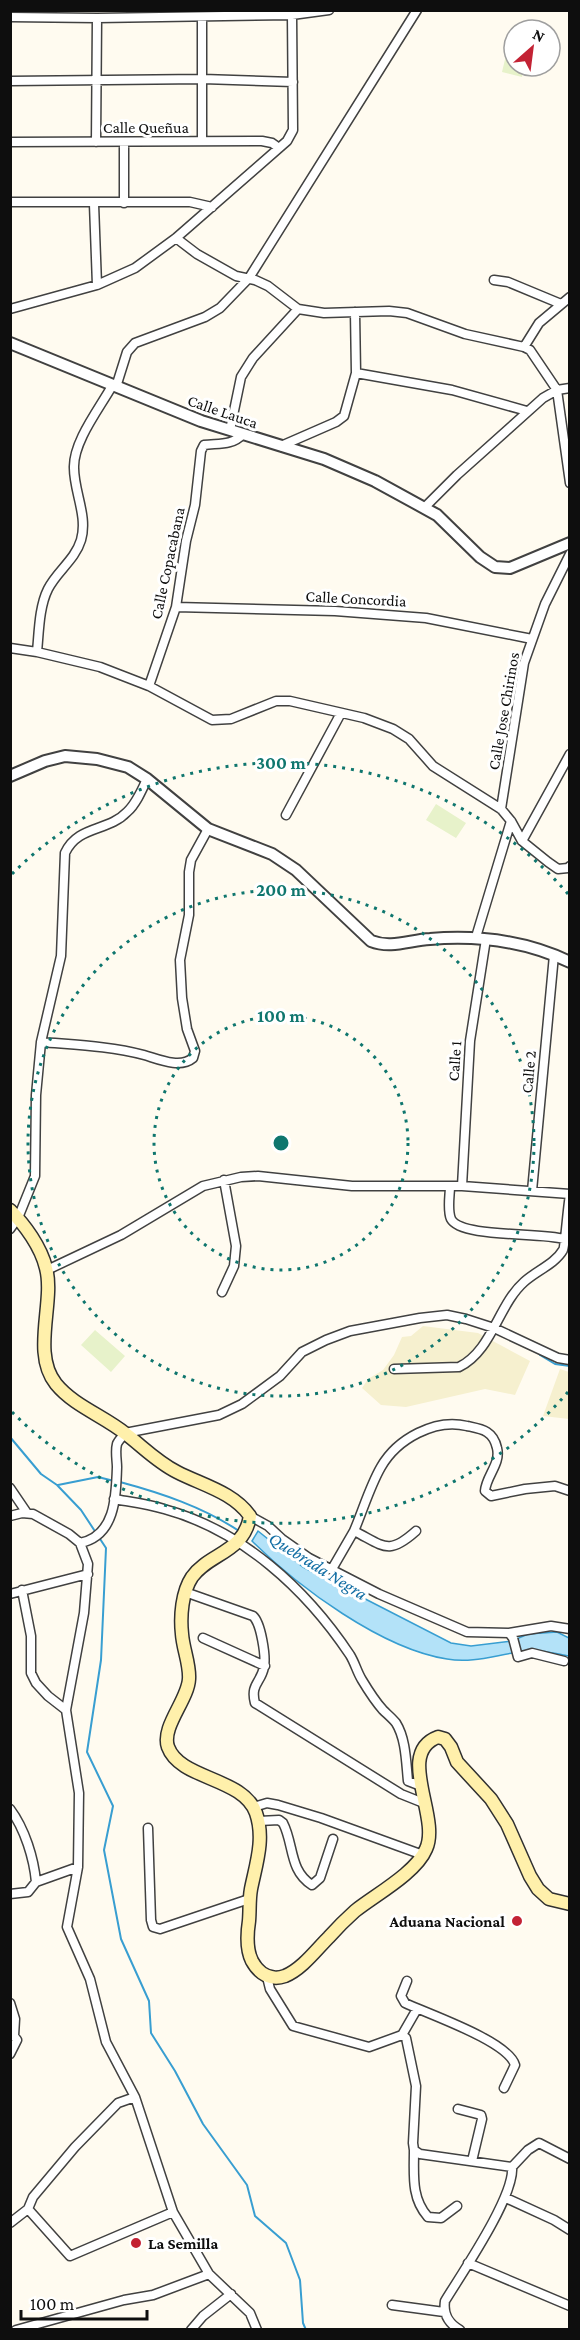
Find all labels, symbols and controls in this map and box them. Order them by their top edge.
north arrow [502,18,562,78]
text: N [530,25,548,45]
street label: Calle Queñua [103,119,190,136]
street label: Calle Lauca [185,392,261,432]
street label: Calle Copacabana [147,505,189,621]
street label: Calle Concordia [305,587,407,610]
street label: Calle Jose Chirinos [485,651,523,771]
text: 300 m [256,753,306,773]
text: 200 m [256,880,307,900]
text: 100 m [257,1006,305,1026]
street label: Calle 1 [445,1040,464,1082]
street label: Calle 2 [518,1050,539,1094]
centre of rings [271,1133,291,1153]
water label: Quebrada Negra [265,1528,371,1604]
place label: Aduana Nacional [388,1913,505,1930]
marker: Aduana Nacional [510,1914,524,1928]
place label: La Semilla [148,2235,218,2252]
marker: La Semilla [129,2236,143,2250]
scale bar [21,2283,147,2321]
text: 100 m [30,2294,75,2314]

